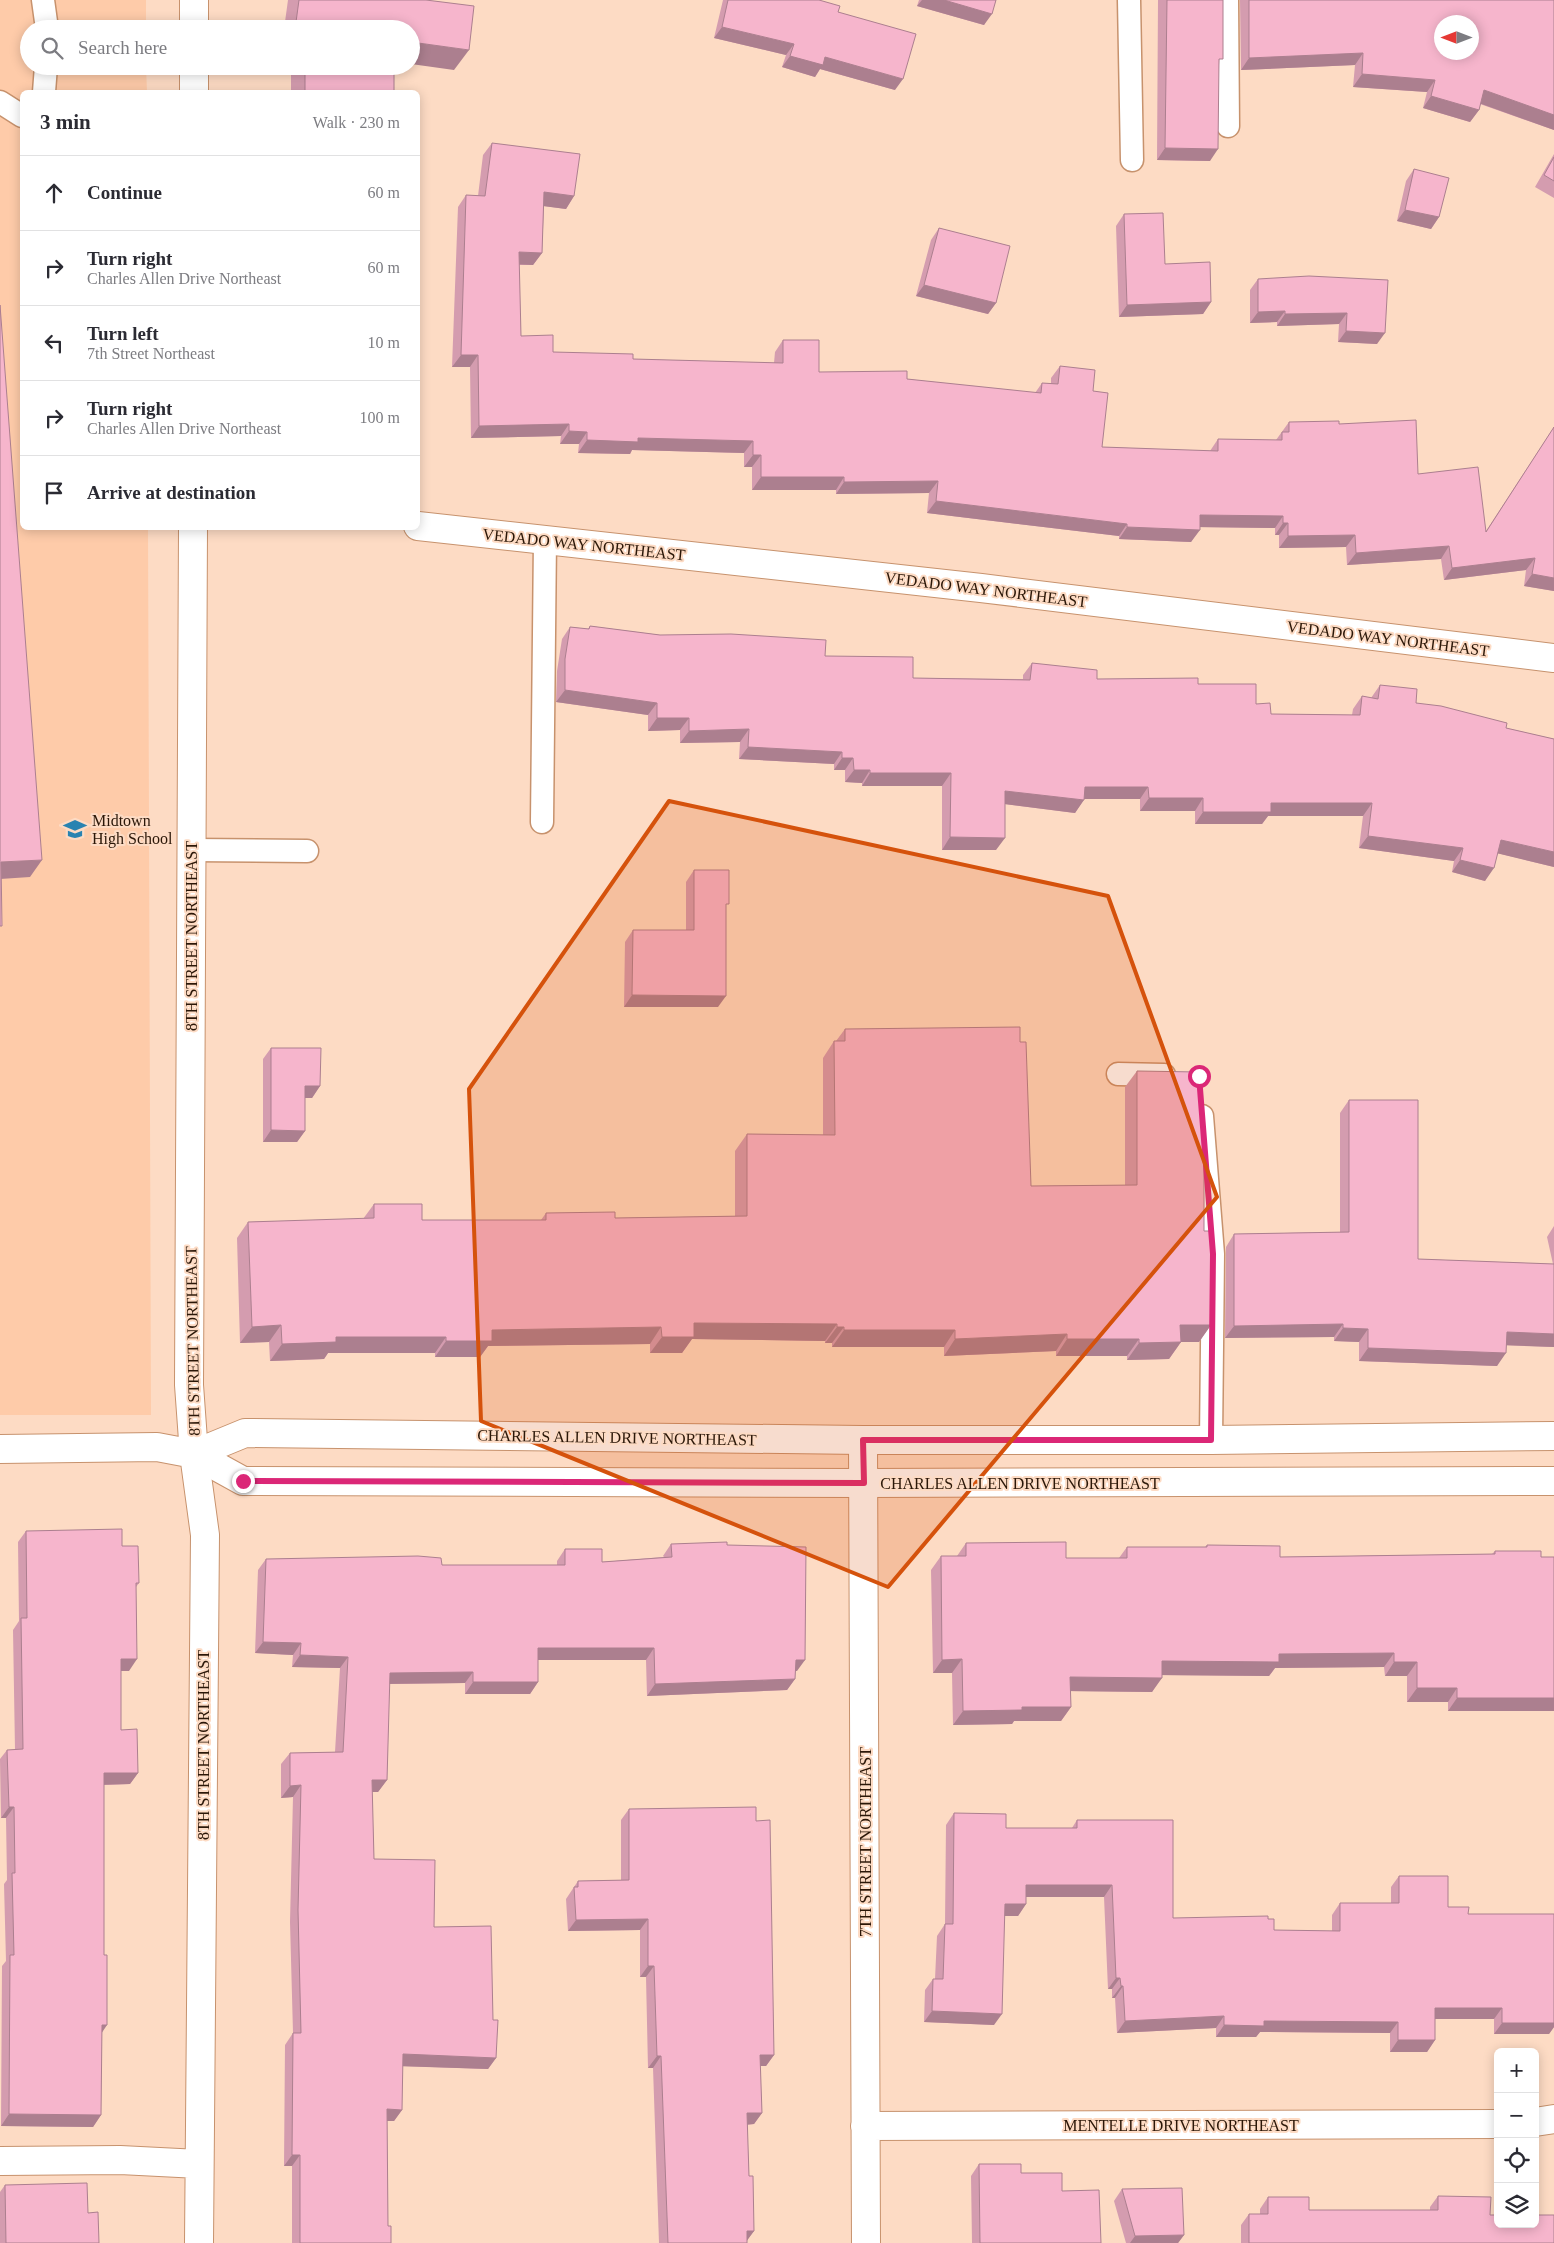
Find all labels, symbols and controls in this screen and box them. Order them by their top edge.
north arrow [1434,15,1479,60]
search box [20,20,420,75]
icon: search [38,34,66,62]
text: Search here [78,37,167,58]
text: 3 min [40,110,91,134]
text: Walk · 230 m [313,114,400,131]
icon: ahead [40,179,68,207]
text: Continue [87,182,162,203]
text: 60 m [368,184,400,201]
text: Turn right [87,248,172,269]
icon: right [40,254,68,282]
text: 60 m [368,259,400,276]
text: Charles Allen Drive Northeast [87,270,281,287]
text: Turn left [87,323,159,344]
icon: left [40,329,68,357]
text: 10 m [368,334,400,351]
text: 7th Street Northeast [87,345,215,362]
text: Turn right [87,398,172,419]
icon: right [40,404,68,432]
text: 100 m [360,409,400,426]
text: Charles Allen Drive Northeast [87,420,281,437]
icon: arrive [40,479,68,507]
text: Arrive at destination [87,482,256,503]
street label: VEDADO WAY NORTHEAST [482,525,686,564]
street label: VEDADO WAY NORTHEAST [884,569,1088,610]
street label: VEDADO WAY NORTHEAST [1286,618,1490,659]
place label: Midtown High School [92,812,173,848]
school or university icon: Midtown High School [62,816,88,842]
street label: 8TH STREET NORTHEAST [183,841,200,1031]
route start [1188,1065,1211,1088]
street label: 8TH STREET NORTHEAST [182,1246,203,1436]
street label: CHARLES ALLEN DRIVE NORTHEAST [477,1427,757,1448]
route end [232,1470,255,1493]
street label: CHARLES ALLEN DRIVE NORTHEAST [880,1475,1160,1492]
street label: 8TH STREET NORTHEAST [195,1650,212,1840]
street label: 7TH STREET NORTHEAST [857,1747,874,1937]
map controls [1494,2048,1539,2228]
button: + [1494,2048,1539,2093]
button: − [1494,2093,1539,2138]
street label: MENTELLE DRIVE NORTHEAST [1063,2117,1299,2134]
button: locate [1494,2138,1539,2183]
button: layers [1494,2183,1539,2228]

